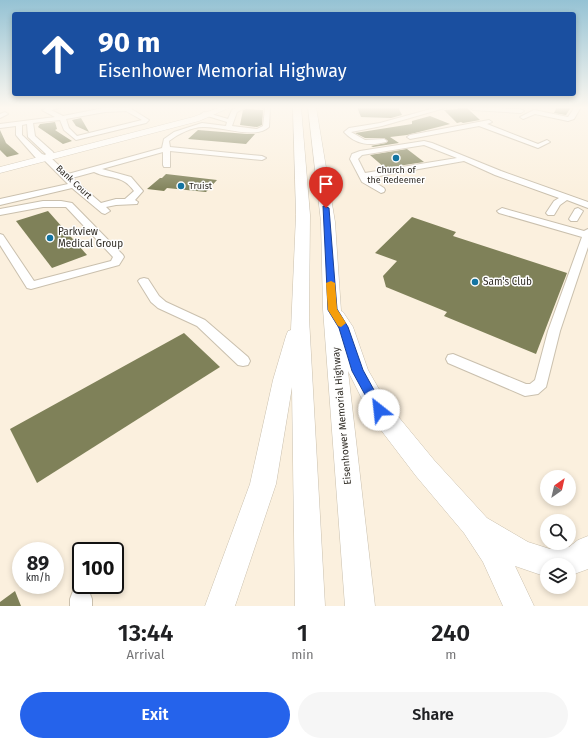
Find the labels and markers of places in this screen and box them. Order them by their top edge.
marker: Church of the Redeemer [391,153,401,163]
place label: Church of the Redeemer [367,165,425,185]
pin [309,167,343,208]
marker: Truist [176,181,186,191]
place label: Truist [189,181,213,191]
place label: Parkview Medical Group [58,226,123,250]
marker: Parkview Medical Group [45,233,55,243]
place label: Sam's Club [483,276,532,288]
marker: Sam's Club [470,277,480,287]

